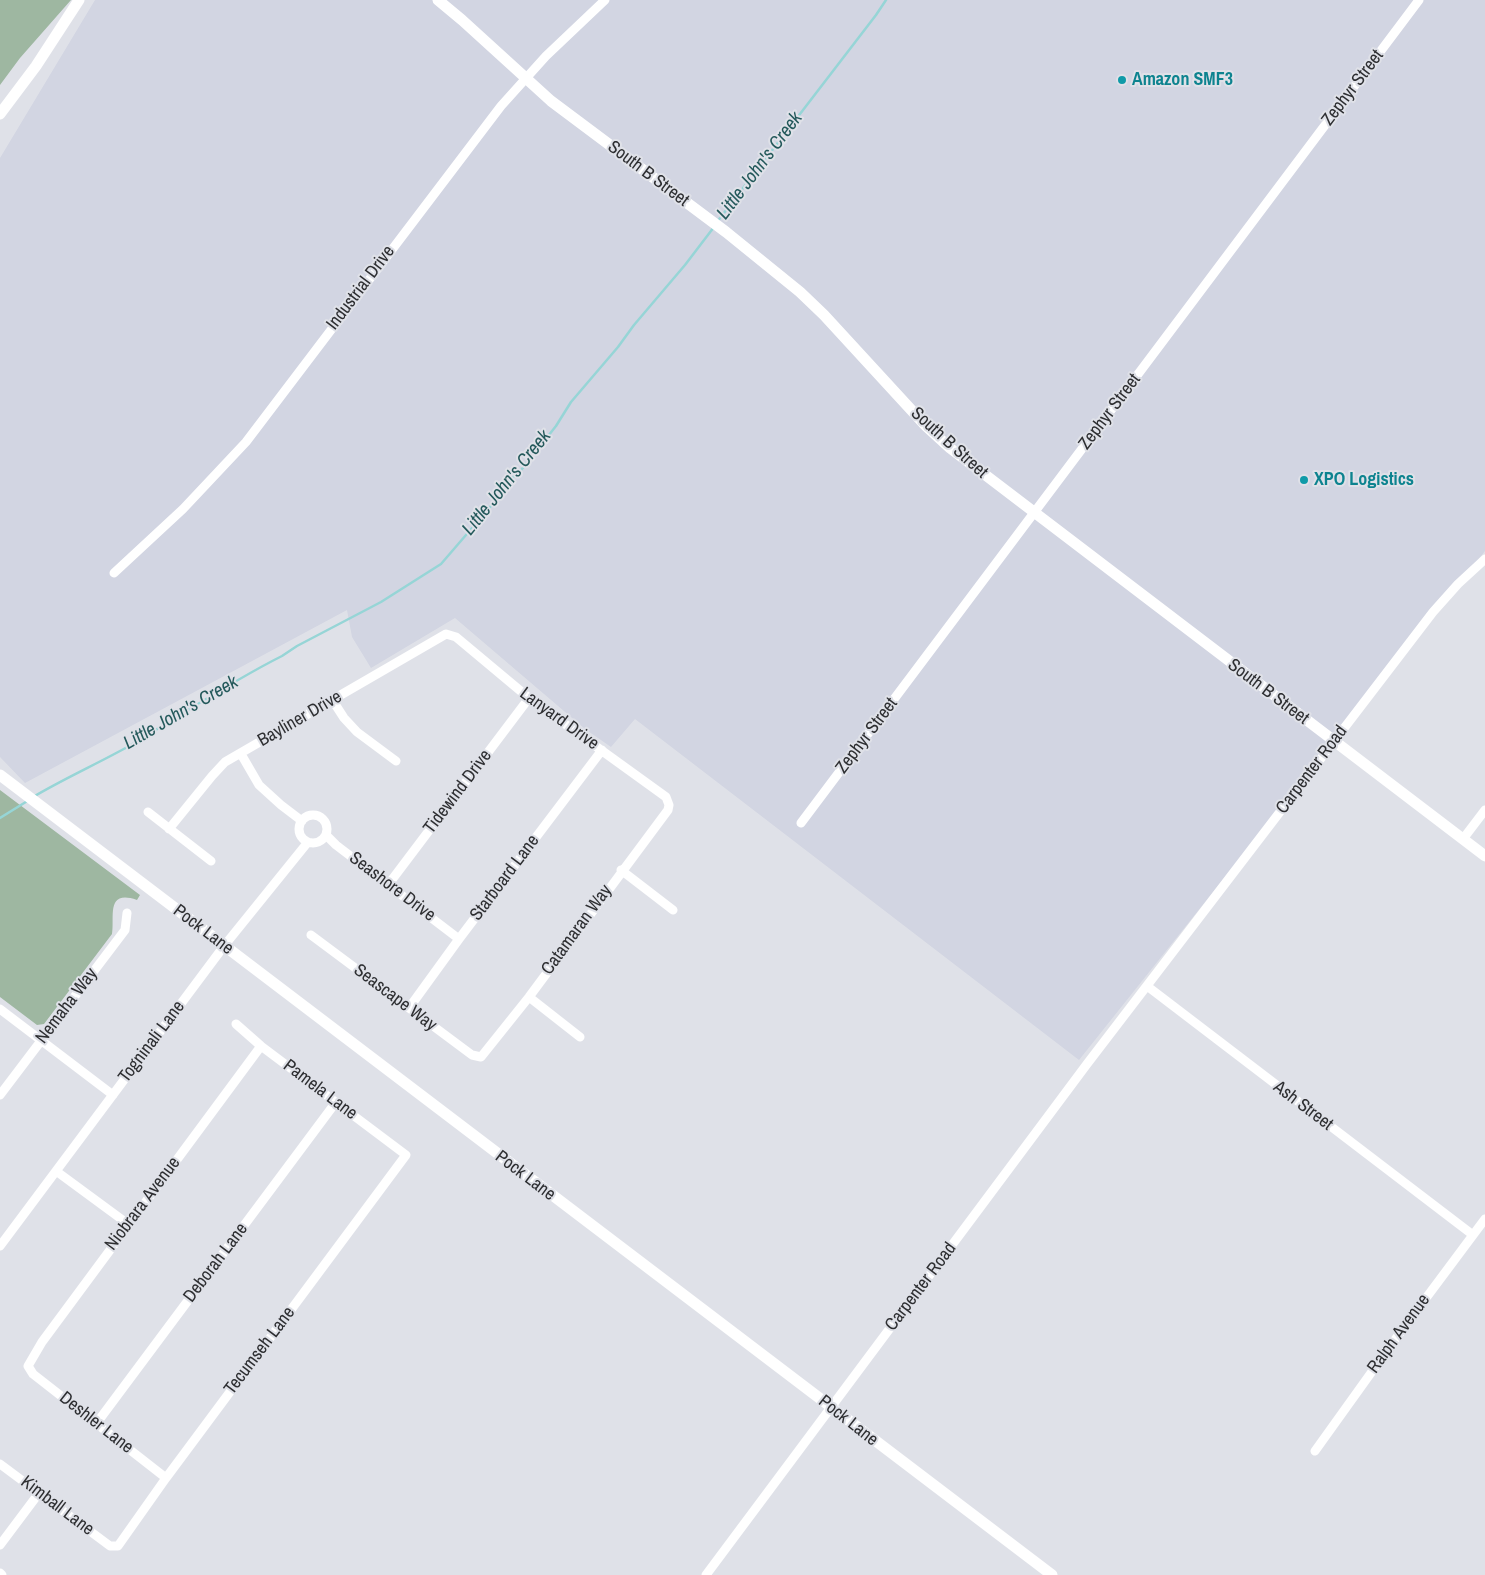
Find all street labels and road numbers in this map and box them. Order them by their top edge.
street label: Zephyr Street [1317,46,1389,130]
street label: South B Street [603,136,693,212]
street label: Industrial Drive [322,242,400,334]
street label: Zephyr Street [1074,370,1146,454]
street label: South B Street [906,403,992,483]
street label: South B Street [1223,654,1313,730]
street label: Lanyard Drive [515,683,603,755]
street label: Bayliner Drive [254,686,346,752]
street label: Zephyr Street [831,694,903,778]
street label: Carpenter Road [1272,722,1352,818]
street label: Tidewind Drive [419,746,497,838]
street label: Starboard Lane [466,831,544,925]
street label: Seashore Drive [345,848,439,926]
street label: Catamaran Way [537,881,617,979]
street label: Pock Lane [169,900,237,960]
street label: Seascape Way [349,960,441,1036]
street label: Nemaha Way [32,964,102,1048]
street label: Togninali Lane [114,997,190,1087]
street label: Pamela Lane [279,1055,361,1125]
street label: Ash Street [1269,1077,1337,1135]
street label: Pock Lane [491,1146,559,1206]
street label: Niobrara Avenue [101,1153,185,1255]
street label: Deborah Lane [179,1219,253,1307]
street label: Carpenter Road [881,1239,961,1335]
street label: Ralph Avenue [1363,1290,1435,1378]
street label: Tecumseh Lane [220,1303,300,1399]
street label: Deshler Lane [55,1387,137,1459]
street label: Pock Lane [814,1391,882,1451]
street label: Kimball Lane [16,1471,98,1541]

